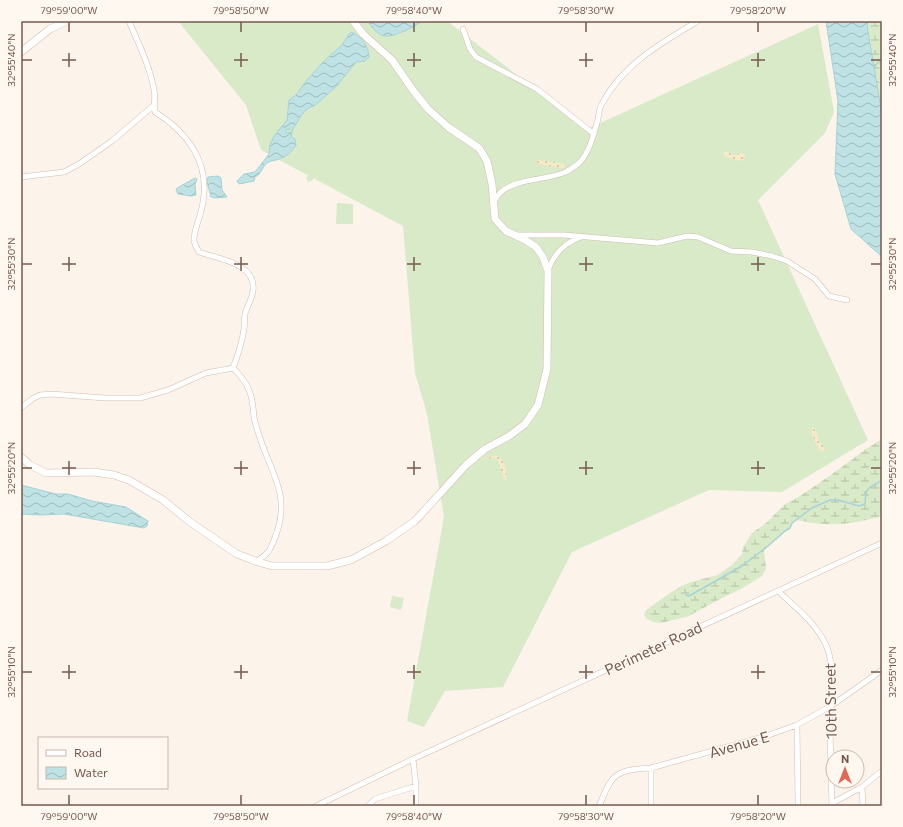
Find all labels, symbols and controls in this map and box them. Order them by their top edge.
text: 79°59'00"W [41,4,97,16]
text: 79°58'50"W [213,4,269,16]
text: 79°58'40"W [386,4,442,16]
text: 79°58'30"W [558,4,614,16]
text: 79°58'20"W [730,4,786,16]
text: 32°55'40"N [5,33,17,87]
text: 32°55'40"N [886,33,898,87]
text: 32°55'30"N [5,237,17,291]
text: 32°55'30"N [886,237,898,291]
text: 32°55'20"N [5,442,17,494]
text: 32°55'20"N [886,442,898,494]
street label: Perimeter Road [601,618,705,678]
text: 32°55'10"N [5,646,17,698]
text: 32°55'10"N [886,646,898,698]
street label: 10th Street [820,663,840,739]
street label: Avenue E [707,727,771,761]
legend [38,737,168,789]
text: Road [74,745,102,759]
north arrow [825,749,865,789]
text: N [841,752,849,765]
text: Water [74,765,108,779]
text: 79°59'00"W [41,810,97,822]
text: 79°58'50"W [213,810,269,822]
text: 79°58'40"W [386,810,442,822]
text: 79°58'30"W [558,810,614,822]
text: 79°58'20"W [730,810,786,822]

